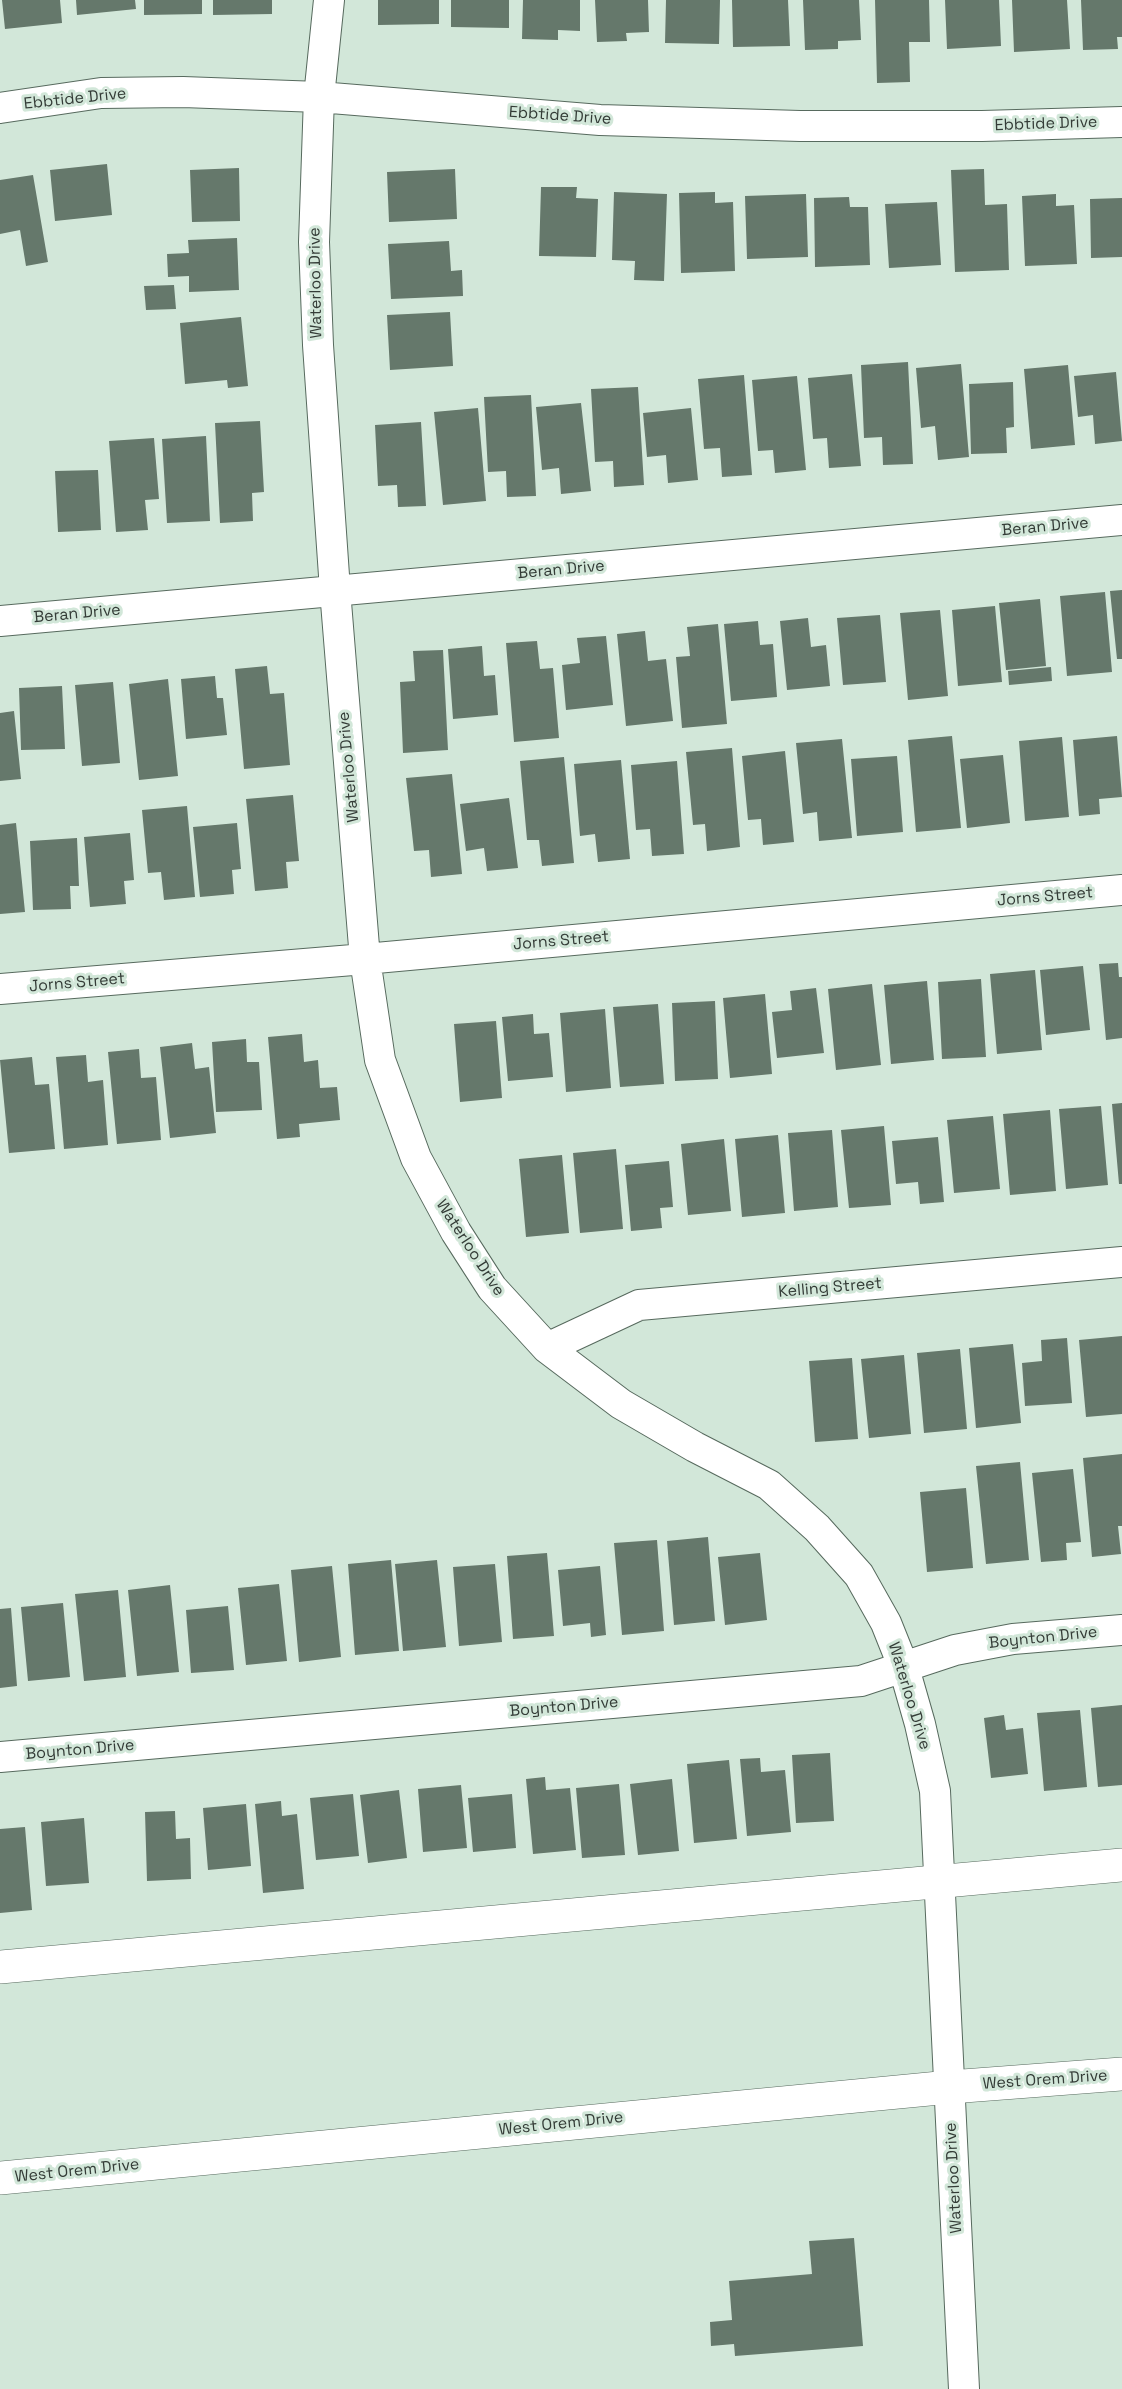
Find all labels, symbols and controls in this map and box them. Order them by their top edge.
street label: Ebbtide Drive [23,84,127,114]
street label: Ebbtide Drive [508,103,612,129]
street label: Ebbtide Drive [994,113,1098,135]
street label: Waterloo Drive [305,227,327,339]
street label: Beran Drive [1001,514,1089,540]
street label: Beran Drive [517,557,605,583]
street label: Beran Drive [33,601,121,627]
street label: Waterloo Drive [335,711,363,823]
street label: Jorns Street [996,883,1094,911]
street label: Jorns Street [512,927,610,955]
street label: Jorns Street [28,969,126,997]
street label: Waterloo Drive [432,1196,508,1300]
street label: Kelling Street [777,1274,883,1302]
street label: Boynton Drive [988,1623,1098,1653]
street label: Waterloo Drive [884,1640,934,1752]
street label: Boynton Drive [509,1693,619,1721]
street label: Boynton Drive [25,1736,135,1764]
street label: West Orem Drive [982,2066,1108,2094]
street label: West Orem Drive [498,2108,624,2140]
street label: Waterloo Drive [942,2122,966,2234]
street label: West Orem Drive [14,2155,140,2187]

